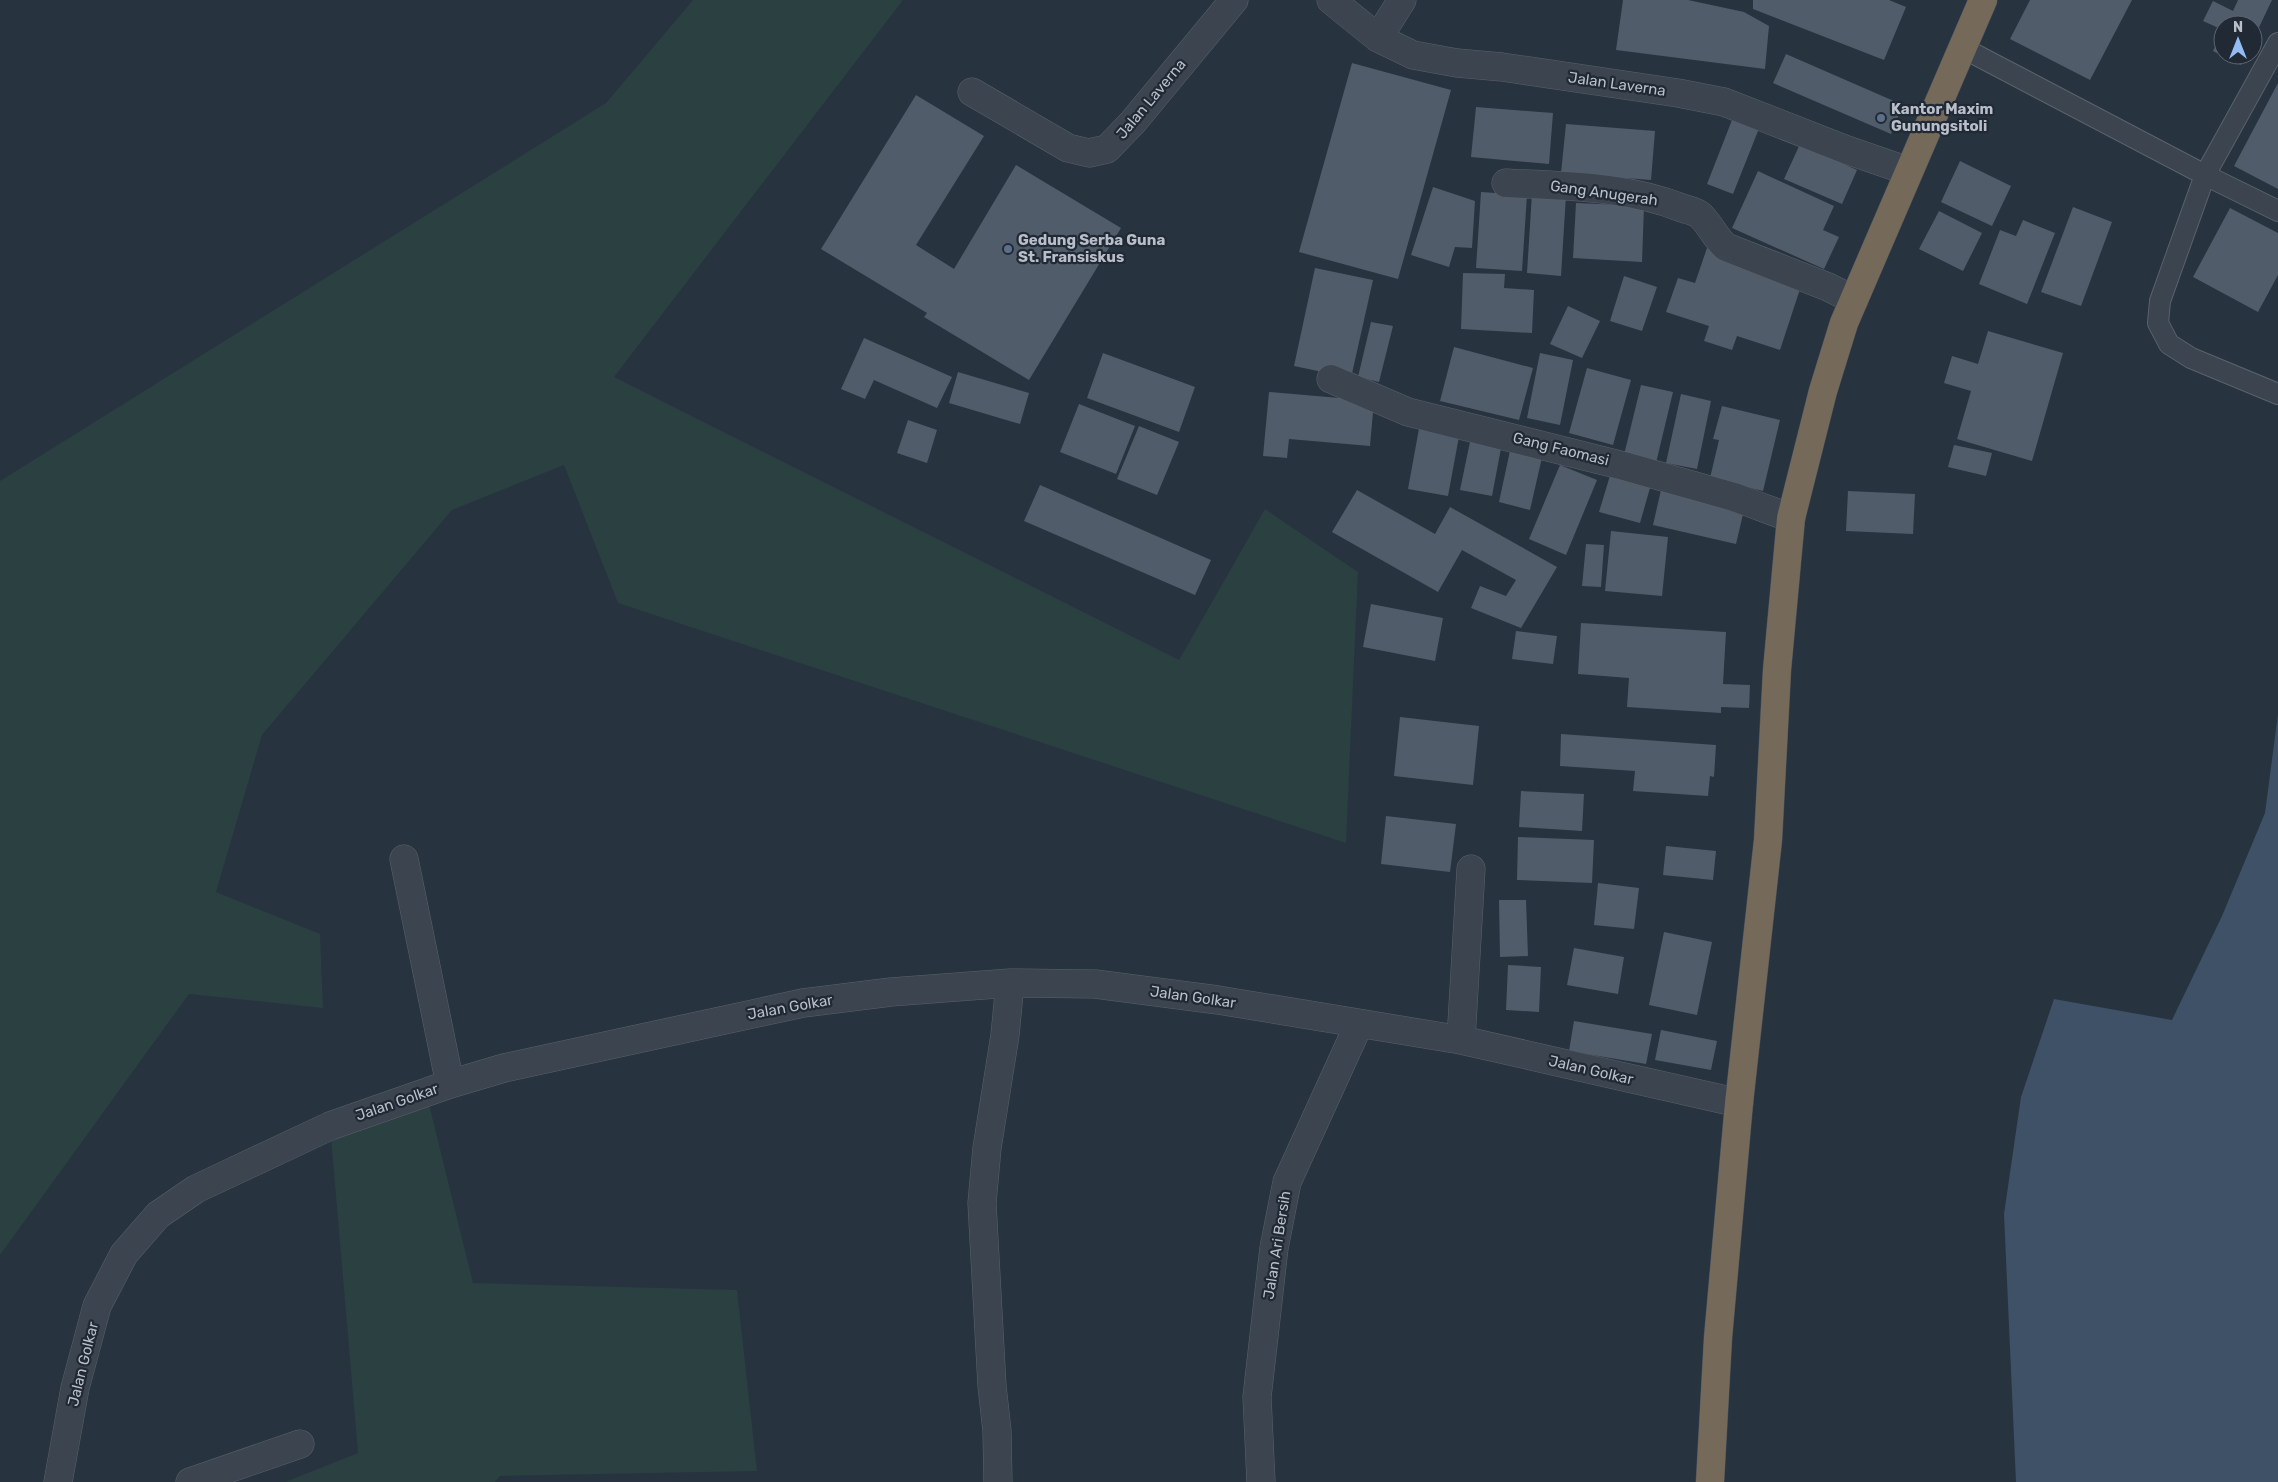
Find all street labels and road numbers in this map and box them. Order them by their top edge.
street label: Jalan Laverna [1112,55,1190,143]
street label: Jalan Laverna [1567,68,1667,100]
street label: Gang Anugerah [1549,177,1659,209]
street label: Gang Faomasi [1511,428,1611,470]
street label: Jalan Golkar [1149,982,1237,1012]
street label: Jalan Golkar [746,991,834,1023]
street label: Jalan Golkar [1547,1052,1635,1089]
street label: Jalan Golkar [353,1079,441,1125]
street label: Jalan Ari Bersih [1260,1189,1294,1301]
street label: Jalan Golkar [64,1320,102,1408]

